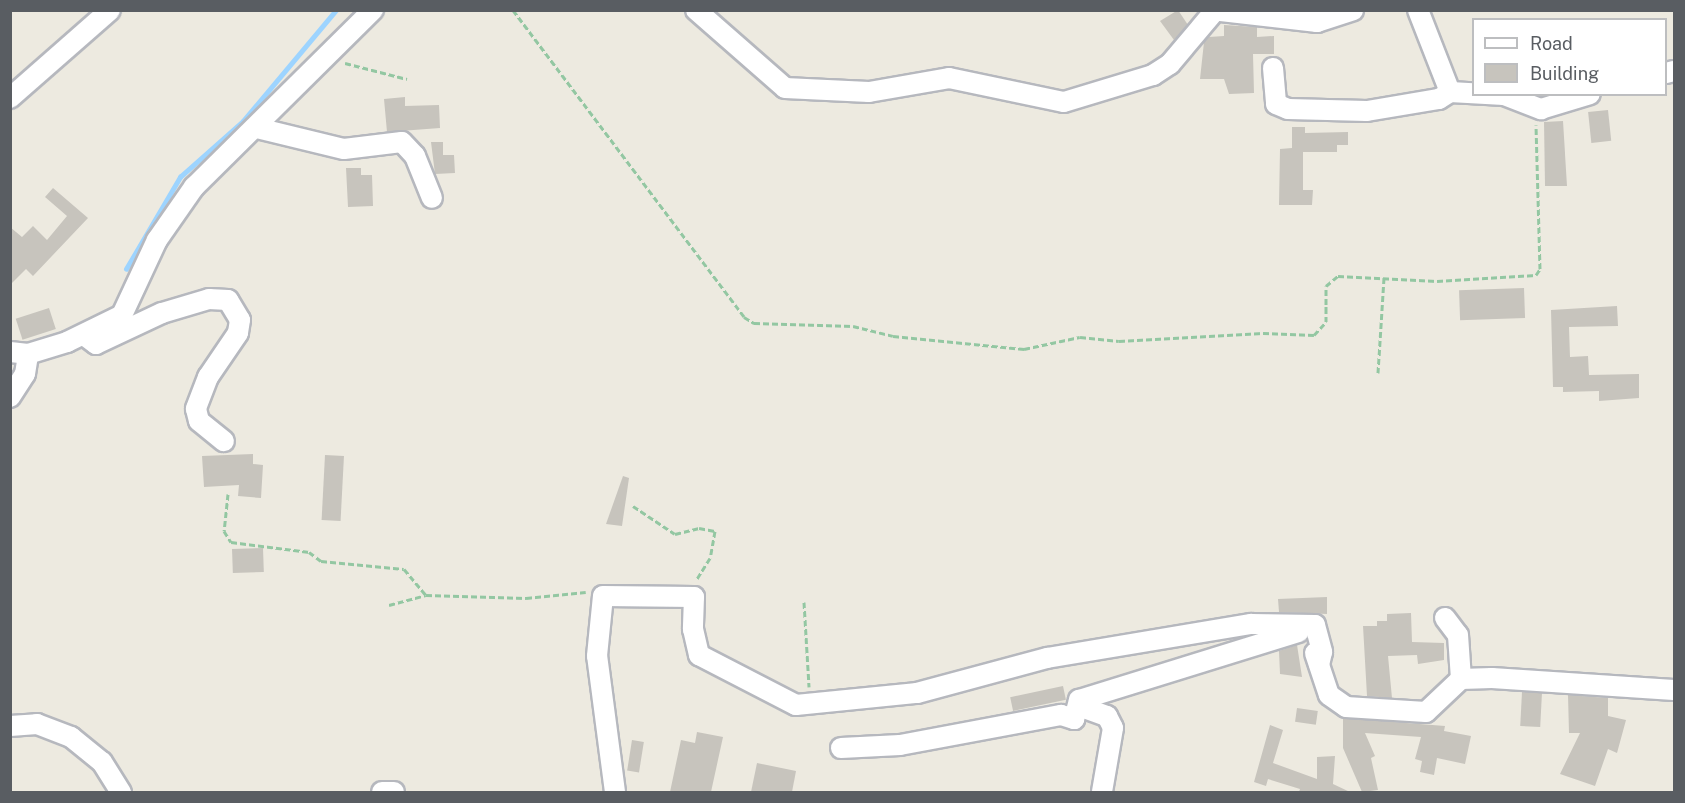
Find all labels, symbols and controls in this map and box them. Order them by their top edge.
legend [1472,18,1667,96]
text: Road [1530,33,1573,54]
text: Building [1530,63,1599,84]

